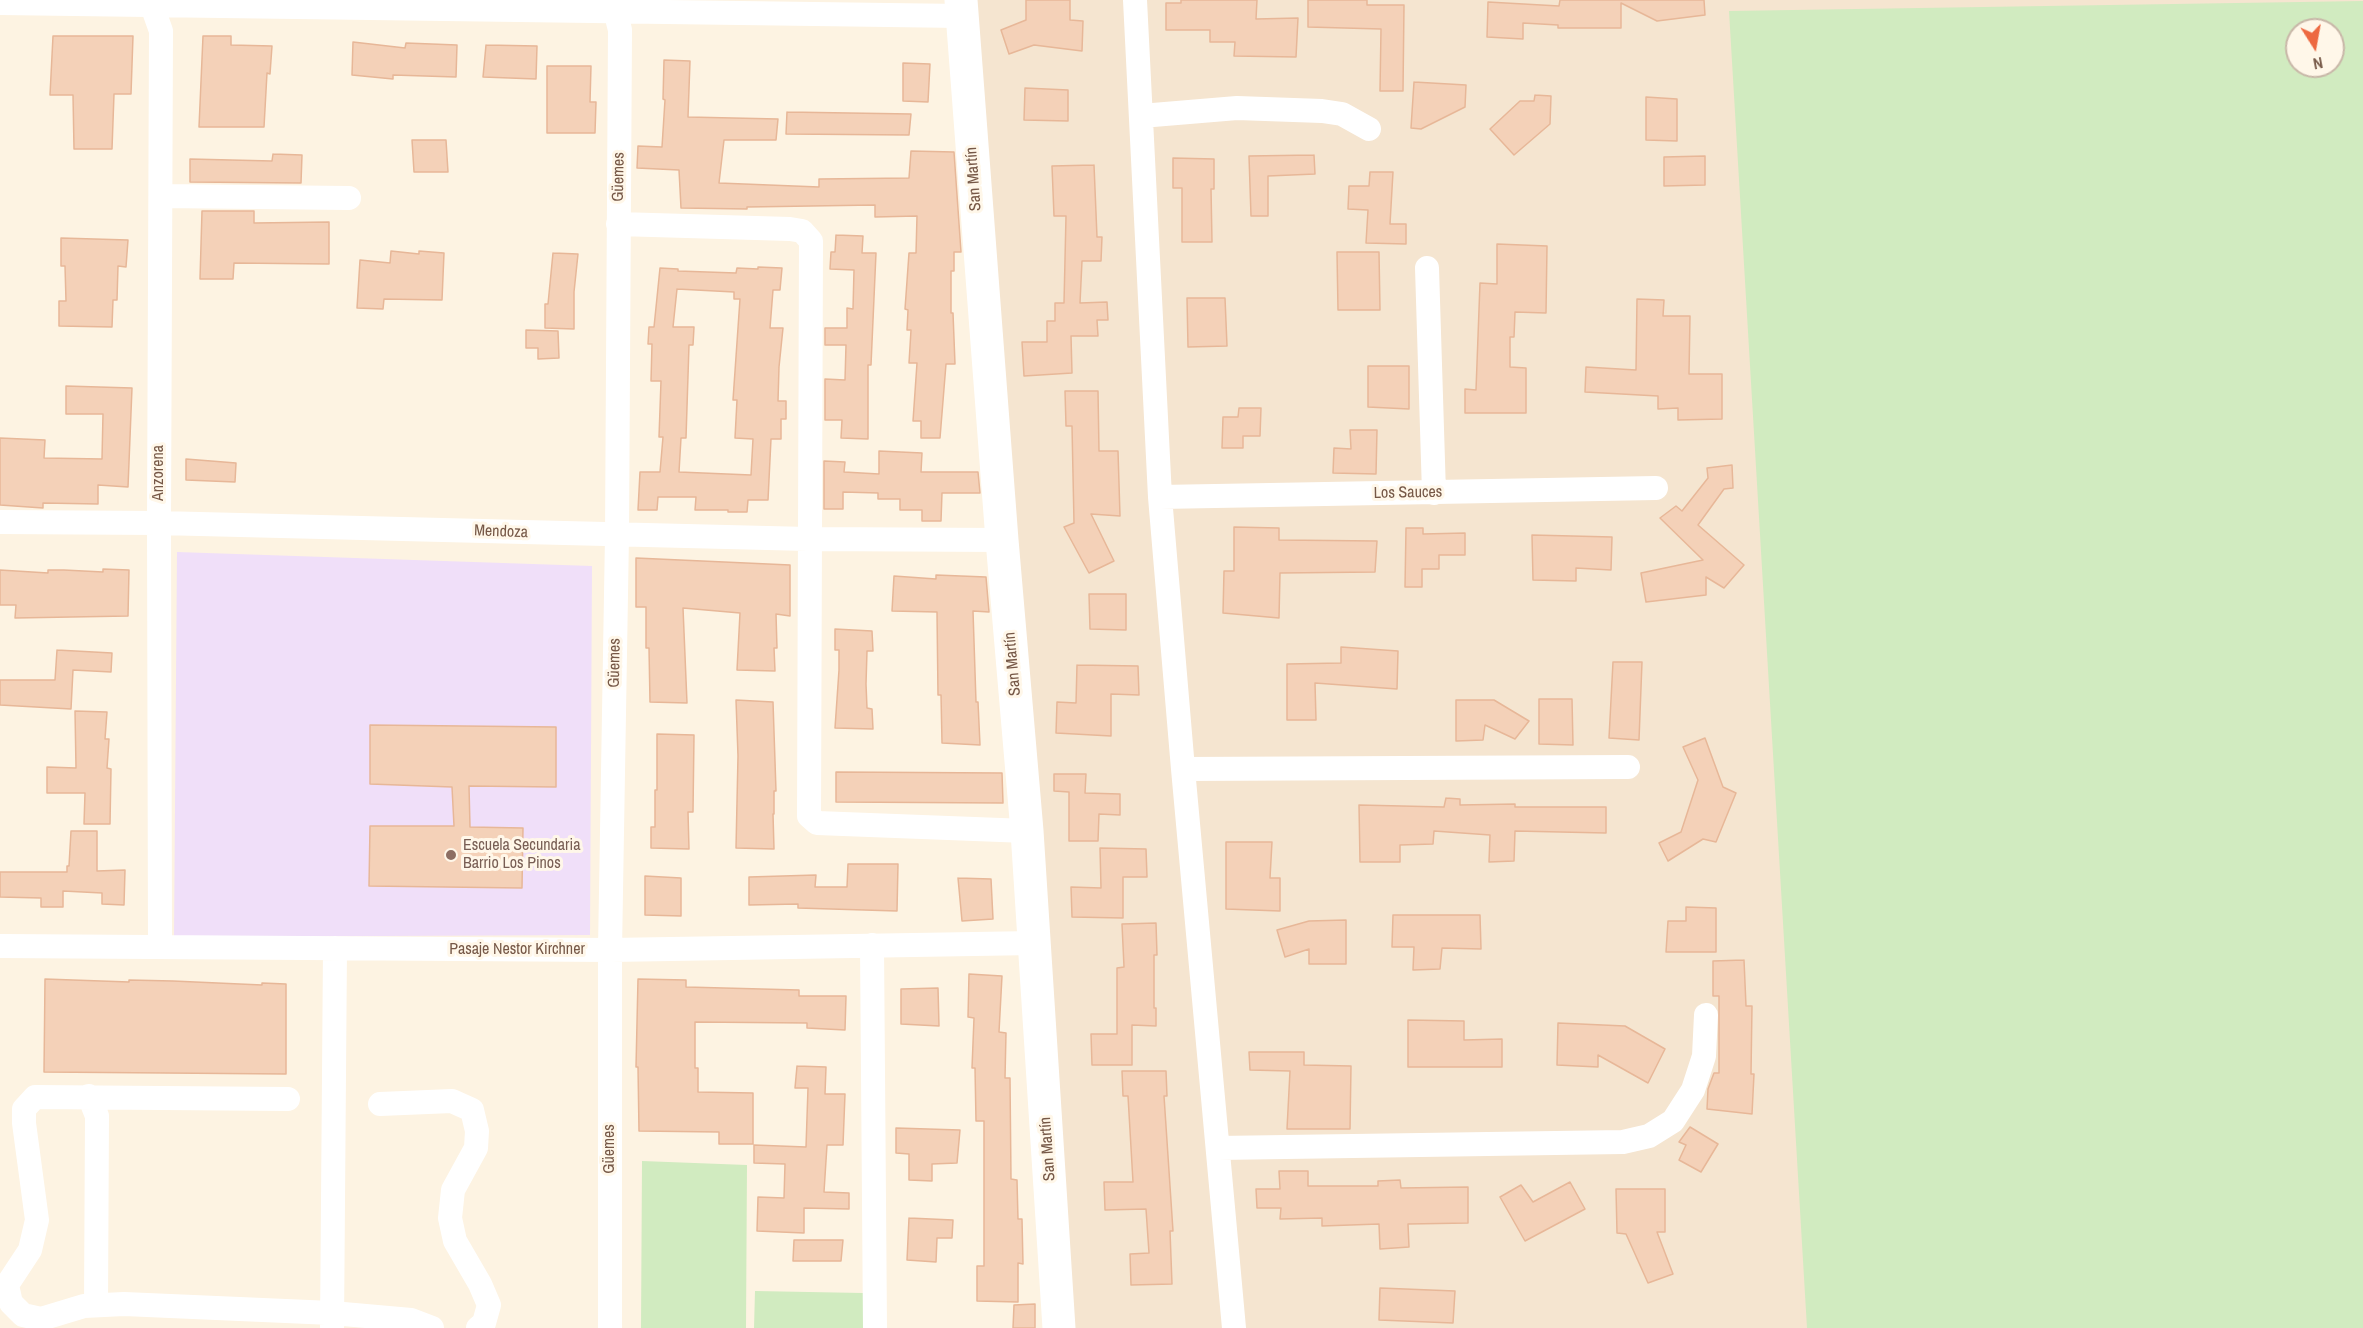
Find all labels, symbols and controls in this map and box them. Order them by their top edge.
north arrow [2285,18,2345,78]
text: N [2311,52,2325,75]
street label: San Martín [962,146,986,212]
street label: Güemes [609,152,629,202]
street label: Anzorena [149,445,169,501]
street label: Los Sauces [1374,483,1442,503]
street label: Mendoza [474,521,528,543]
street label: San Martín [1001,631,1025,697]
street label: Güemes [605,638,625,688]
place label: Escuela Secundaria Barrio Los Pinos [463,836,580,874]
marker: Escuela Secundaria Barrio Los Pinos [444,848,458,862]
street label: Pasaje Nestor Kirchner [449,940,585,960]
street label: San Martín [1036,1116,1060,1182]
street label: Güemes [600,1124,620,1174]

